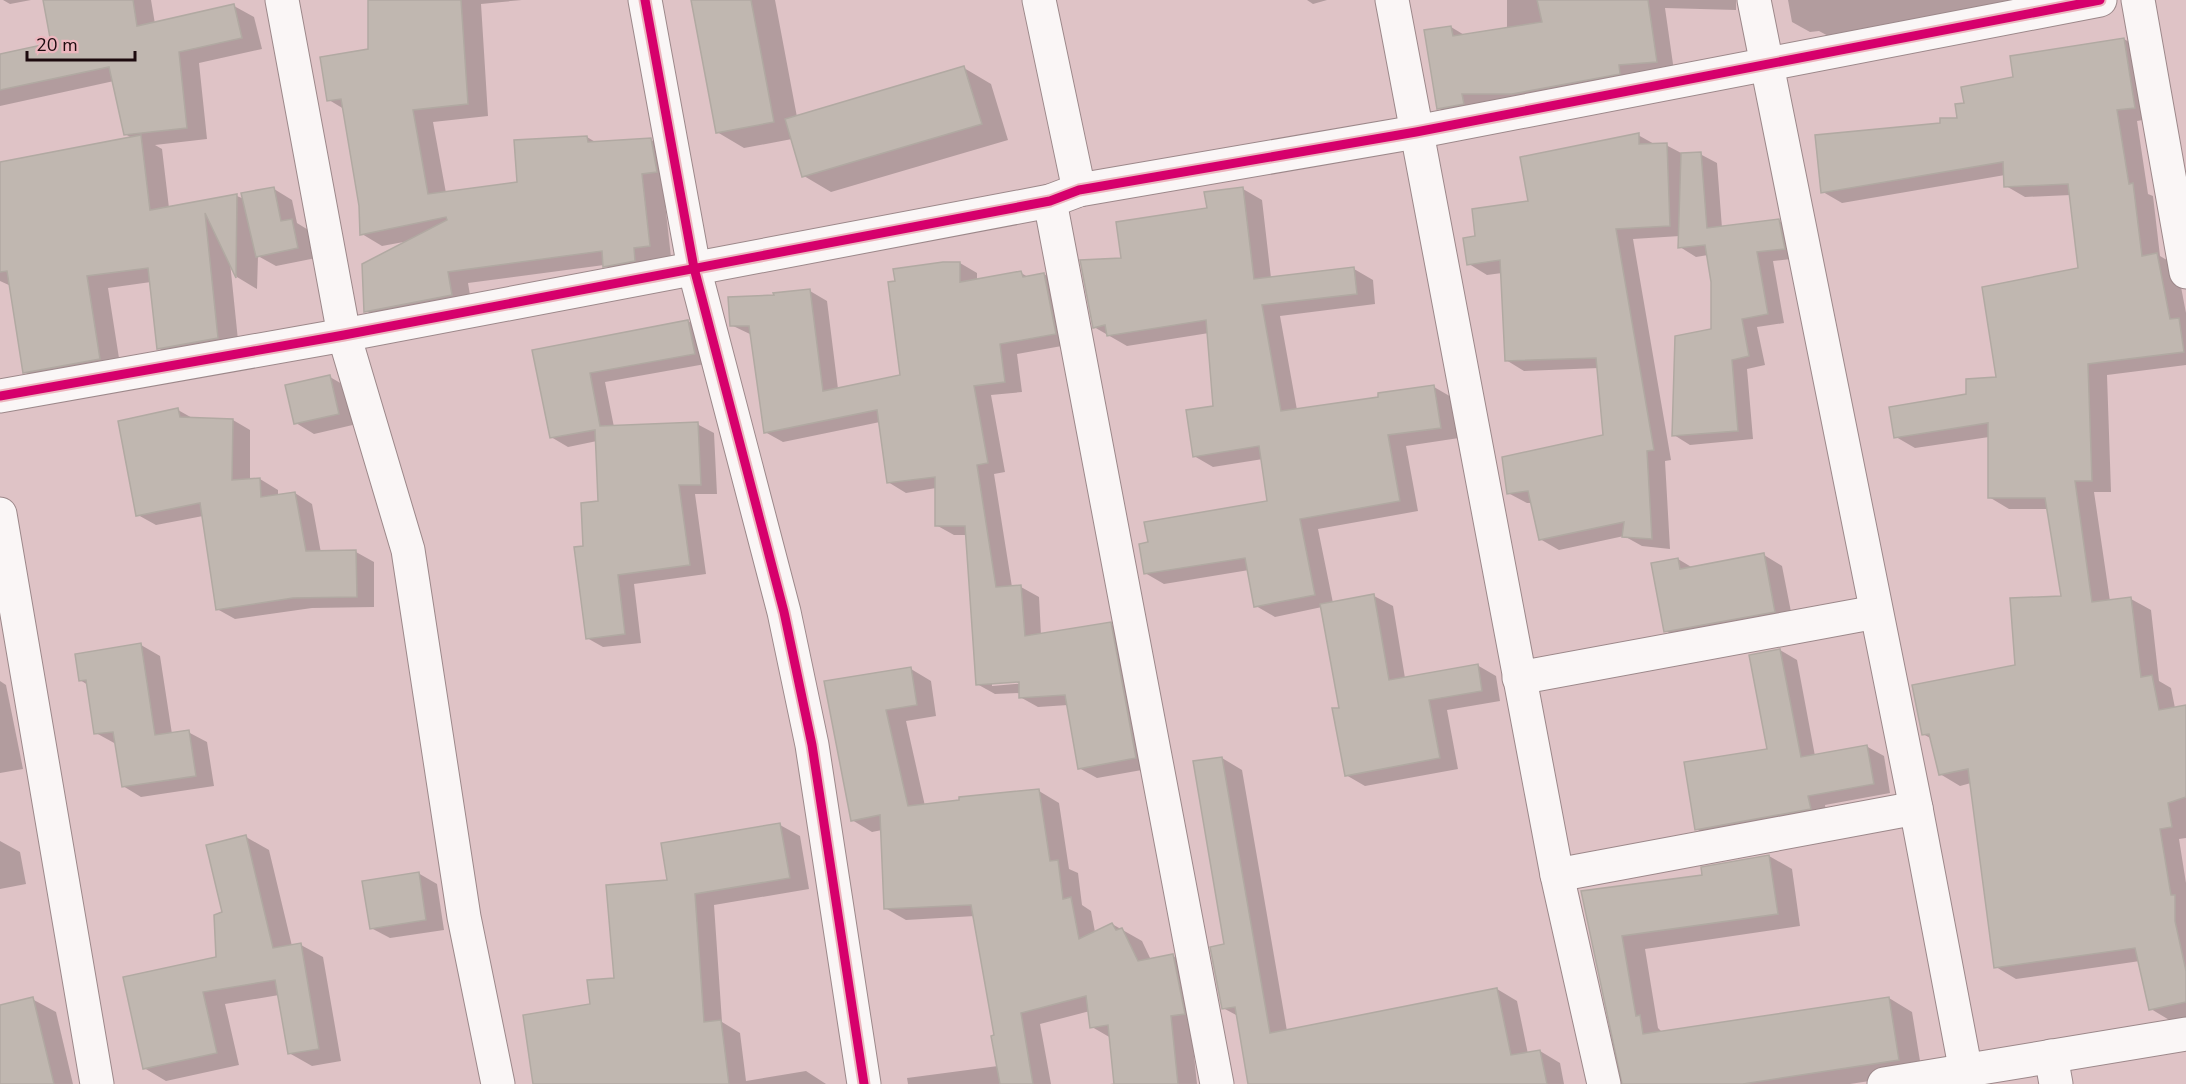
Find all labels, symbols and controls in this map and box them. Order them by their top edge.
scale bar [27,24,135,62]
text: 20 m [36,33,78,57]

